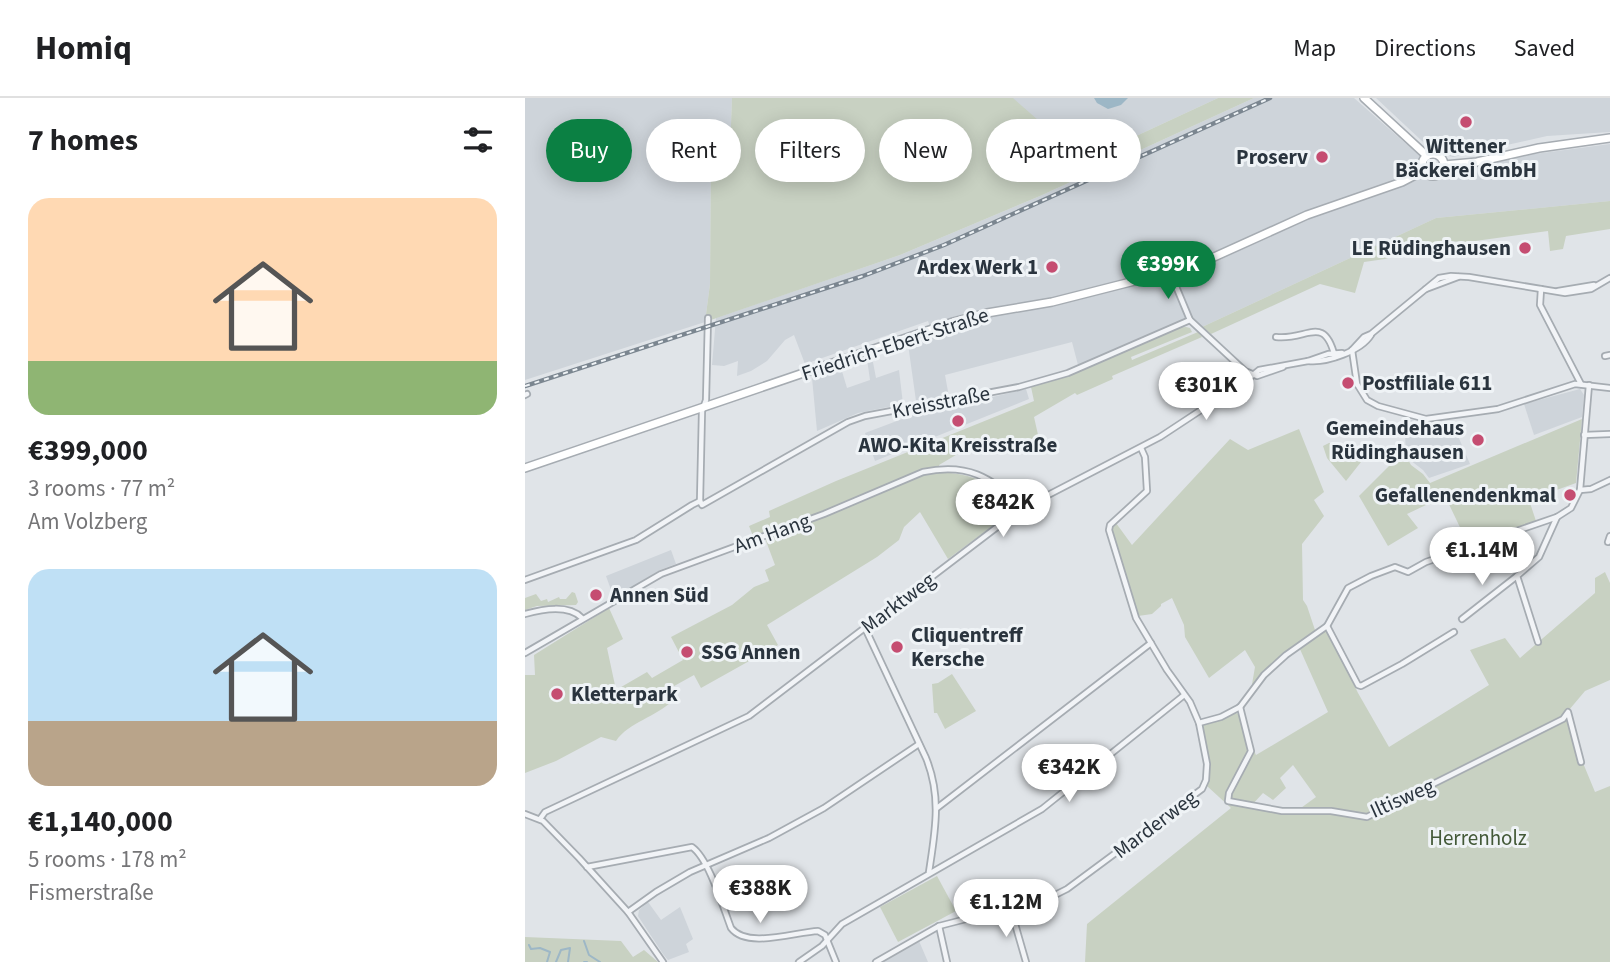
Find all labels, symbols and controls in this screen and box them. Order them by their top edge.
text: Homiq [35,25,132,72]
text: Map [1293,31,1336,66]
text: Directions [1374,31,1476,66]
text: Saved [1514,31,1575,66]
marker: Wittener Bäckerei GmbH [1458,114,1474,130]
text: 7 homes [28,119,138,162]
chip: Buy [546,119,632,182]
chip: Rent [646,119,741,182]
chip: Filters [755,119,865,182]
chip: New [879,119,972,182]
chip: Apartment [986,119,1141,182]
icon: filters [459,121,497,159]
place label: Wittener Bäckerei GmbH [1395,131,1537,185]
place label: Proserv [1236,142,1308,172]
marker: Proserv [1314,149,1330,165]
place label: LE Rüdinghausen [1351,233,1511,263]
marker: LE Rüdinghausen [1517,240,1533,256]
pin: €399K [1119,242,1217,301]
icon: home [200,243,326,369]
text: €399K [1137,247,1199,280]
place label: Ardex Werk 1 [916,252,1038,282]
marker: Ardex Werk 1 [1044,259,1060,275]
street label: Friedrich-Ebert-Straße [798,300,992,388]
pin: €301K [1157,362,1255,422]
text: €301K [1175,368,1237,401]
place label: Postfiliale 611 [1362,368,1492,398]
marker: Postfiliale 611 [1340,375,1356,391]
street label: Kreisstraße [890,378,992,426]
marker: AWO-Kita Kreisstraße [950,413,966,429]
place label: Gemeindehaus Rüdinghausen [1326,413,1464,467]
text: €399,000 [28,429,148,472]
place label: AWO-Kita Kreisstraße [858,430,1058,460]
marker: Gemeindehaus Rüdinghausen [1470,432,1486,448]
text: 3 rooms · 77 m² [28,472,175,505]
pin: €842K [954,480,1052,539]
place label: Gefallenendenkmal [1375,480,1556,510]
text: €842K [972,485,1034,518]
marker: Gefallenendenkmal [1562,487,1578,503]
text: Am Volzberg [28,505,147,538]
street label: Am Hang [730,505,815,561]
pin: €1.14M [1425,528,1539,587]
text: €1.14M [1445,533,1519,566]
street label: Marktweg [855,565,942,641]
place label: Annen Süd [609,580,709,610]
marker: Annen Süd [588,587,604,603]
icon: home [200,614,326,740]
place label: Cliquentreff Kersche [911,620,1024,674]
place label: SSG Annen [701,637,801,667]
marker: Cliquentreff Kersche [889,639,905,655]
marker: SSG Annen [679,644,695,660]
place label: Kletterpark [571,679,678,709]
marker: Kletterpark [549,686,565,702]
pin: €342K [1020,744,1118,804]
text: €342K [1038,750,1100,783]
street label: Iltisweg [1365,770,1439,825]
street label: Marderweg [1107,782,1204,866]
text: €1,140,000 [28,800,173,843]
park label: Herrenholz [1429,823,1527,853]
text: 5 rooms · 178 m² [28,843,187,876]
pin: €388K [711,866,809,925]
text: €388K [729,871,791,904]
text: Fismerstraße [28,876,154,909]
pin: €1.12M [949,880,1063,939]
text: €1.12M [969,885,1043,918]

